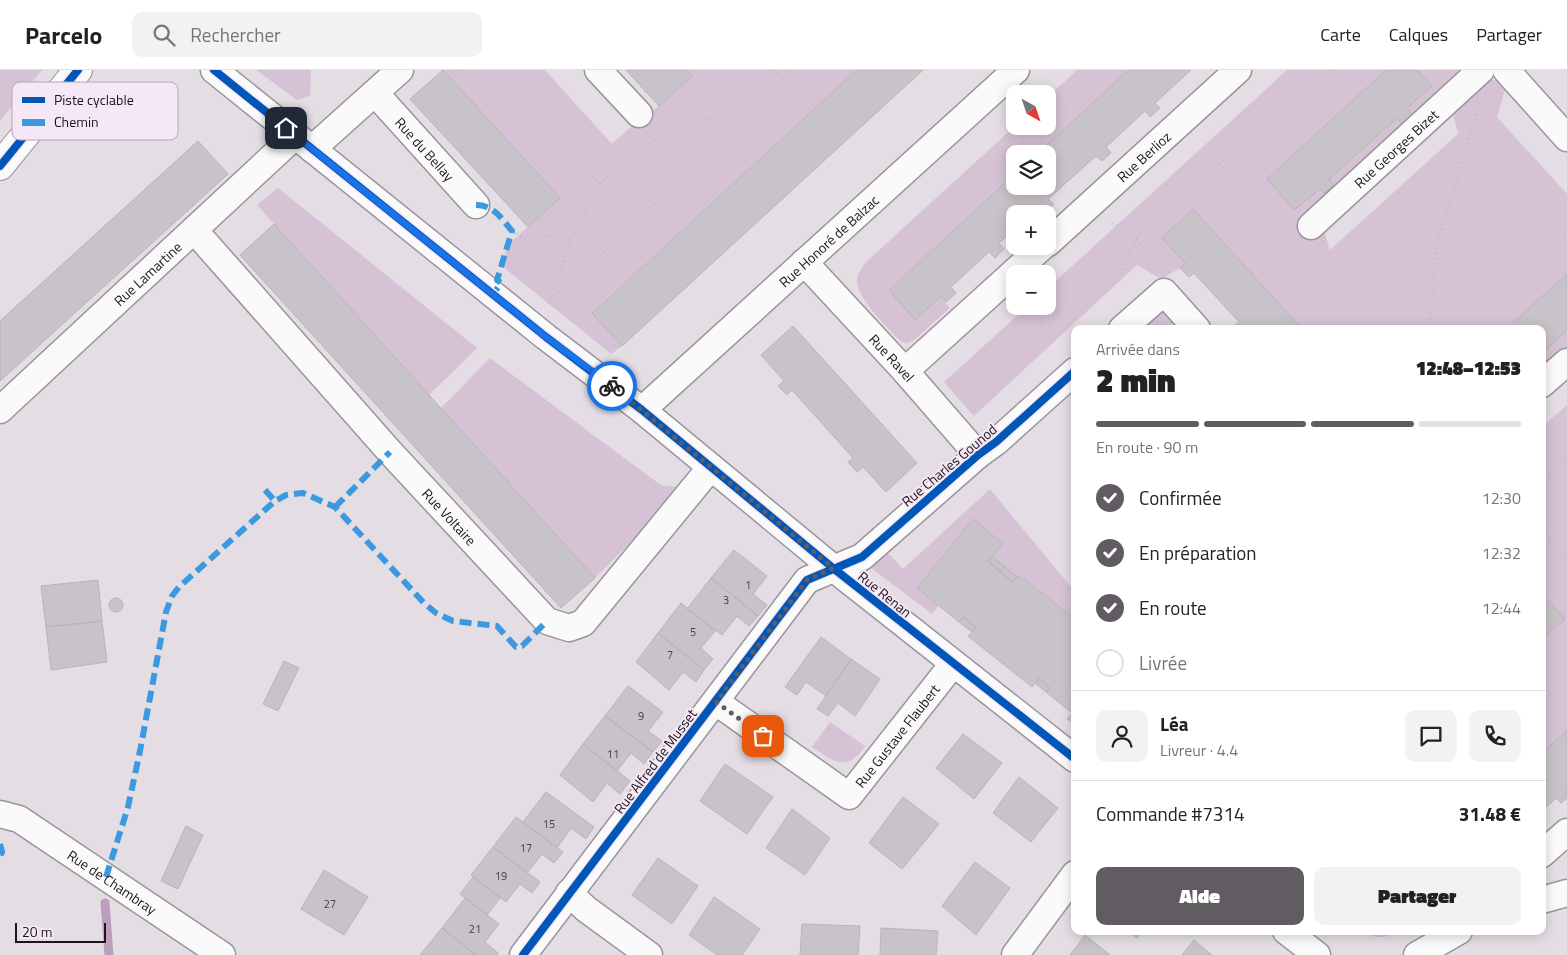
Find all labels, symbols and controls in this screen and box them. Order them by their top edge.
search box [132,12,482,57]
text: Parcelo [25,17,102,53]
text: Rechercher [190,20,281,49]
icon: search [150,21,178,49]
text: Carte [1320,21,1361,48]
text: Calques [1389,21,1448,48]
text: Partager [1476,21,1542,48]
legend [12,82,178,140]
north arrow [1006,85,1056,135]
map controls [1006,85,1056,315]
text: Piste cyclable [54,89,134,110]
street label: Rue Georges Bizet [1349,104,1443,192]
pin [265,107,307,149]
text: Chemin [54,111,99,132]
street label: Rue du Bellay [391,112,460,186]
icon: home [272,114,300,142]
street label: Rue Berlioz [1112,126,1175,186]
button: layers [1006,145,1056,195]
street label: Rue Honoré de Balzac [774,189,883,292]
button: + [1006,205,1056,255]
street label: Rue Lamartine [109,236,186,310]
button: − [1006,265,1056,315]
street label: Rue Ravel [865,329,920,386]
text: Arrivée dans [1096,337,1180,361]
text: 12:48–12:53 [1416,353,1521,382]
text: 2 min [1096,356,1176,404]
courier [587,361,637,411]
icon: bike [598,372,626,400]
street label: Rue Charles Gounod [897,419,1001,511]
text: En route · 90 m [1096,435,1198,459]
street label: Rue Voltaire [418,483,482,550]
text: Confirmée [1139,483,1221,512]
icon: check [1096,484,1124,512]
text: 12:30 [1482,486,1521,510]
text: En préparation [1139,538,1257,567]
icon: check [1096,539,1124,567]
text: 12:32 [1482,541,1521,565]
street label: Rue Renan [854,566,916,622]
house number: 1 [745,577,751,593]
house number: 3 [723,592,729,608]
text: En route [1139,593,1207,622]
icon: check [1096,594,1124,622]
text: 12:44 [1482,596,1521,620]
house number: 5 [690,624,696,640]
house number: 7 [667,647,673,663]
text: Livrée [1139,648,1187,677]
street label: Rue Gustave Flaubert [849,679,944,792]
street label: Rue Alfred de Musset [609,704,701,818]
house number: 9 [638,708,644,724]
text: Léa [1160,709,1188,738]
button: person [1096,710,1148,762]
button: chat [1405,710,1457,762]
button: phone [1469,710,1521,762]
pin [742,715,784,757]
icon: bag [749,722,777,750]
text: Livreur · 4.4 [1160,738,1238,762]
house number: 11 [607,746,619,762]
text: Commande #7314 [1096,799,1245,828]
text: 31.48 € [1459,799,1521,828]
house number: 15 [543,816,555,832]
house number: 17 [520,840,532,856]
street label: Rue de Chambray [63,844,161,919]
button: Aide [1096,867,1304,925]
button: Partager [1314,867,1521,925]
house number: 19 [495,868,507,884]
house number: 27 [324,896,336,912]
scale bar [15,920,106,943]
text: 20 m [22,921,52,942]
house number: 21 [469,921,481,937]

